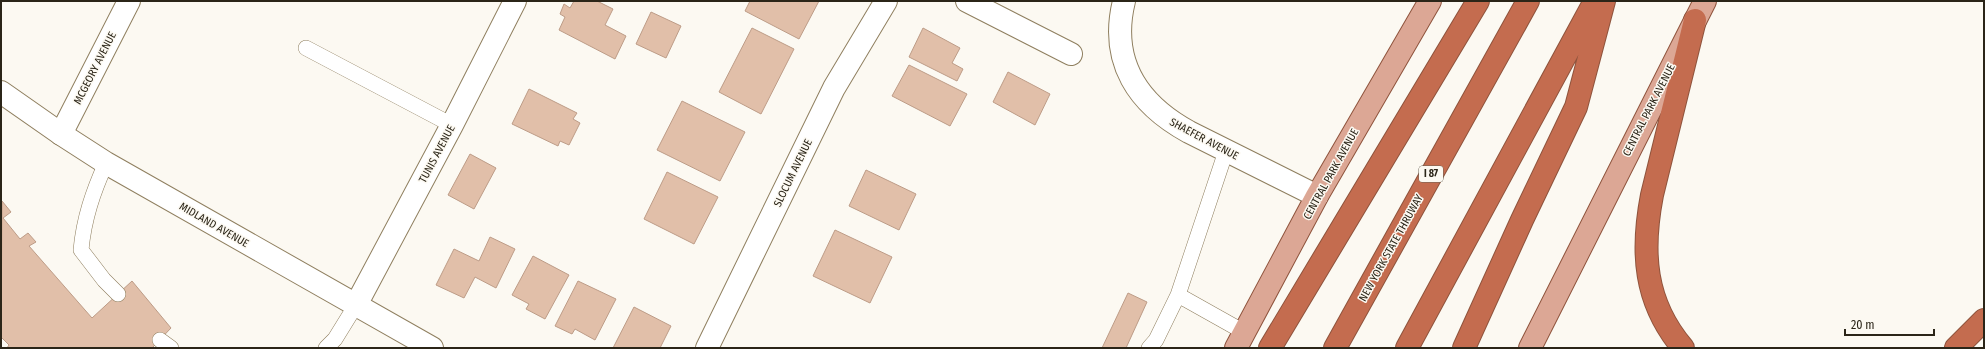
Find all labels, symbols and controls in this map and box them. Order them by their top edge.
street label: MCGEORY AVENUE [71,29,119,107]
street label: CENTRAL PARK AVENUE [1620,62,1678,158]
street label: SHAEFER AVENUE [1167,115,1241,163]
street label: TUNIS AVENUE [416,123,458,185]
street label: CENTRAL PARK AVENUE [1301,126,1361,222]
street label: SLOCUM AVENUE [771,137,815,209]
road number: I 87 [1419,166,1443,182]
street label: NEW YORK STATE THRUWAY [1356,192,1426,304]
street label: MIDLAND AVENUE [177,200,251,250]
scale bar [1845,311,1934,337]
text: 20 m [1851,318,1875,332]

